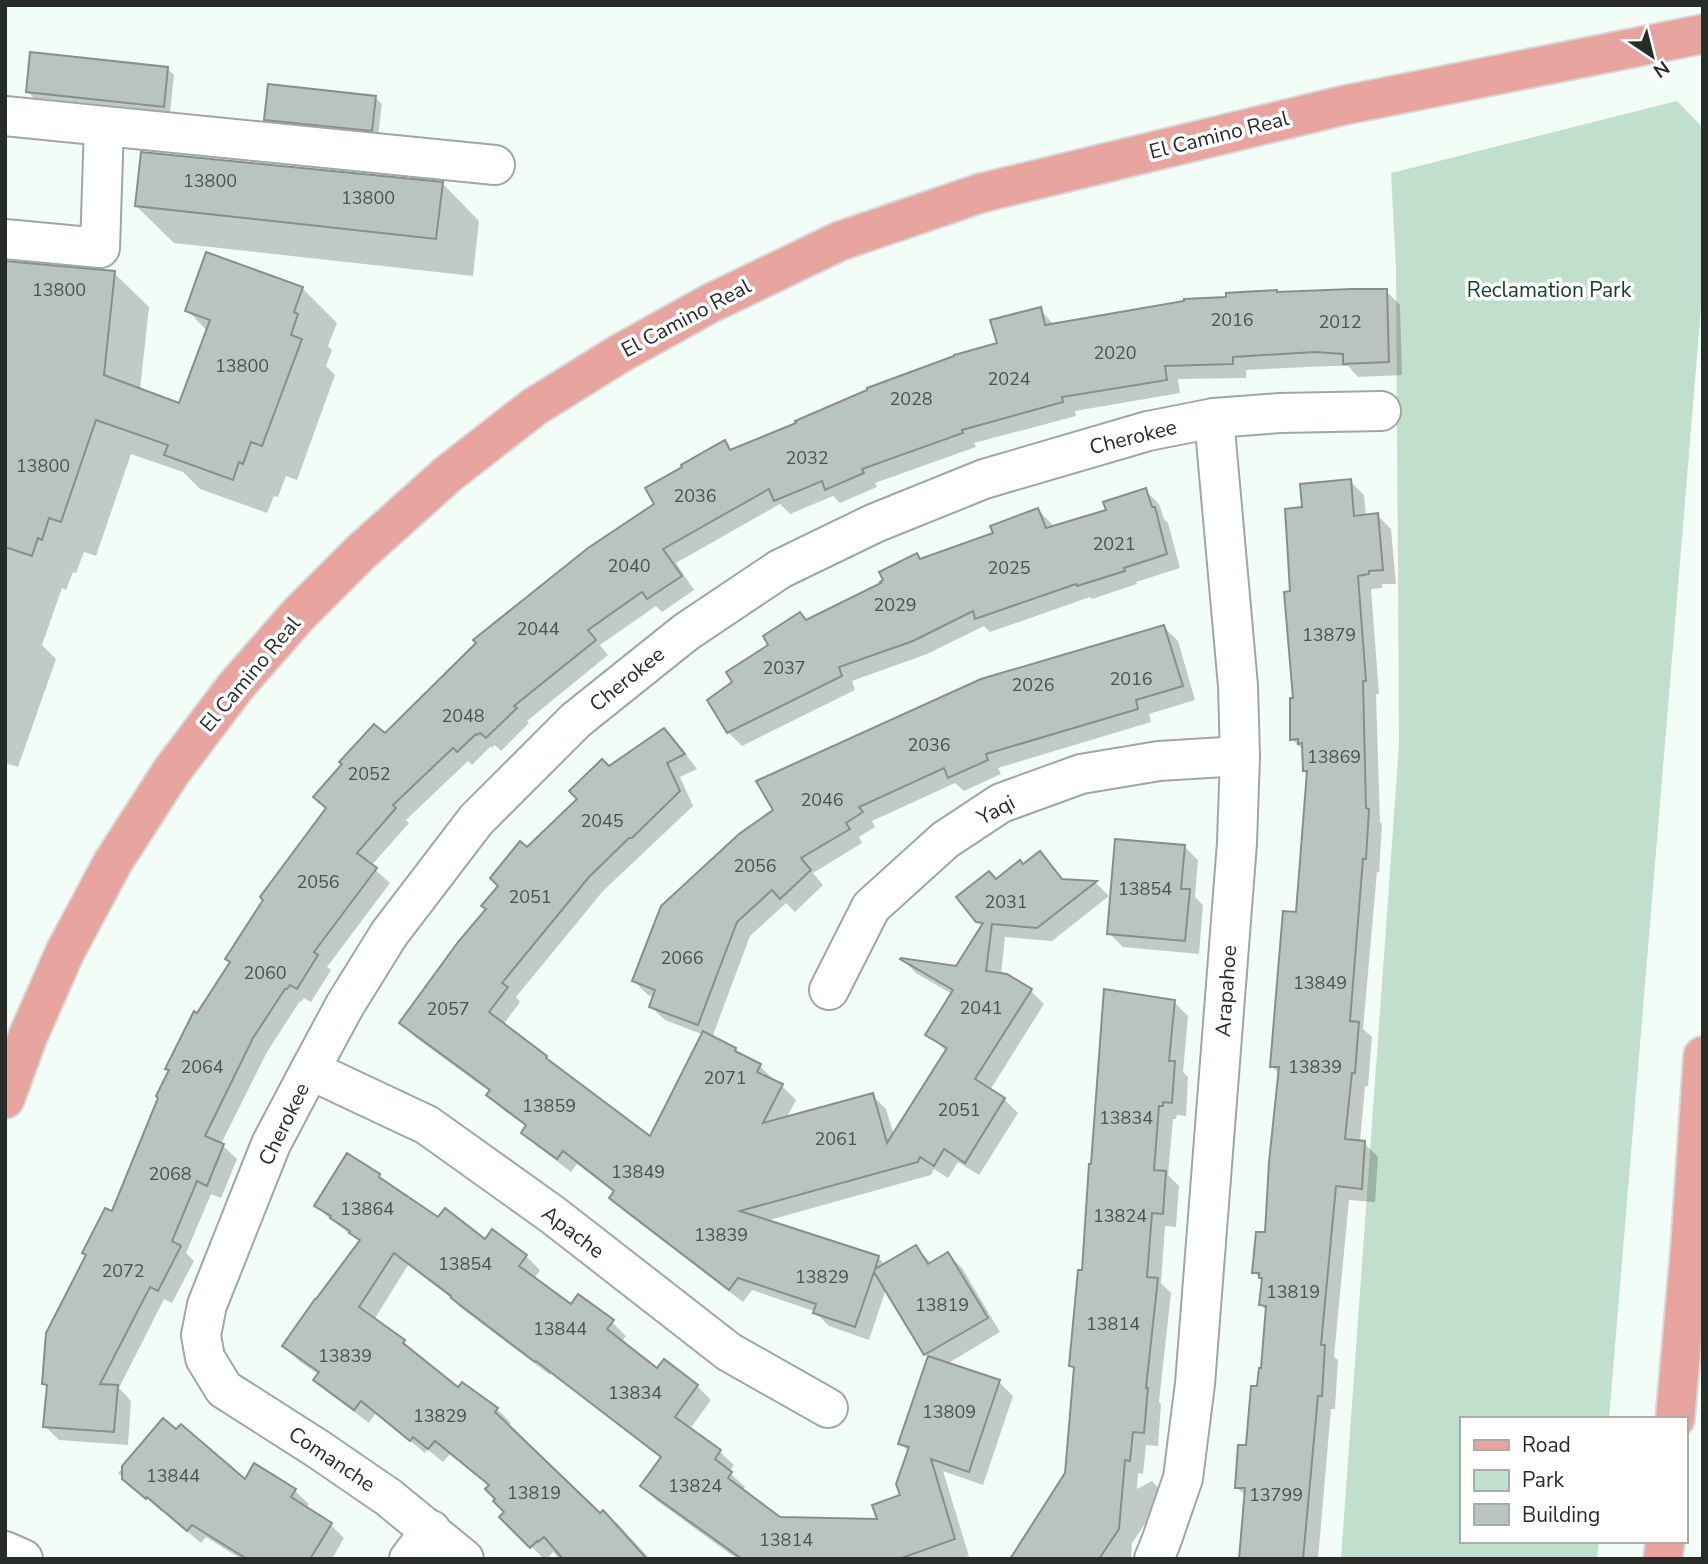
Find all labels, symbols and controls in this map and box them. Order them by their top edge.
north arrow [1617,21,1687,91]
text: N [1648,54,1674,84]
street label: El Camino Real [1146,104,1292,166]
house number: 13800 [183,169,237,193]
house number: 13800 [341,186,395,210]
street label: El Camino Real [616,272,756,364]
park label: Reclamation Park [1467,276,1632,304]
house number: 13800 [32,278,86,302]
house number: 2016 [1210,308,1254,332]
house number: 2012 [1318,310,1362,334]
house number: 2020 [1093,341,1137,365]
house number: 13800 [215,354,269,378]
house number: 2024 [987,367,1031,391]
house number: 2028 [889,387,933,411]
street label: Cherokee [1086,413,1180,461]
house number: 2032 [785,446,829,470]
house number: 13800 [16,454,70,478]
house number: 2036 [673,484,717,508]
house number: 2021 [1092,532,1136,556]
house number: 2040 [607,554,651,578]
house number: 2025 [987,556,1031,580]
house number: 2029 [873,593,917,617]
street label: El Camino Real [193,610,307,738]
house number: 2044 [516,617,560,641]
house number: 13879 [1302,623,1356,647]
street label: Cherokee [584,640,670,718]
house number: 2037 [762,656,806,680]
house number: 2016 [1109,667,1153,691]
house number: 2026 [1011,673,1055,697]
house number: 2048 [441,704,485,728]
house number: 2036 [907,733,951,757]
house number: 13869 [1307,745,1361,769]
house number: 2052 [347,762,391,786]
house number: 2046 [800,788,844,812]
street label: Yaqi [971,788,1020,832]
house number: 2045 [580,809,624,833]
house number: 2056 [733,854,777,878]
house number: 2056 [296,870,340,894]
house number: 13854 [1118,877,1172,901]
house number: 2051 [508,885,552,909]
house number: 2031 [984,890,1028,914]
street label: Arapahoe [1209,944,1243,1038]
house number: 2066 [660,946,704,970]
house number: 2060 [243,961,287,985]
house number: 13849 [1293,971,1347,995]
house number: 2041 [959,996,1003,1020]
house number: 2057 [426,997,470,1021]
house number: 2064 [180,1055,224,1079]
house number: 13839 [1288,1055,1342,1079]
house number: 2071 [703,1066,747,1090]
street label: Cherokee [252,1078,316,1170]
house number: 13859 [522,1094,576,1118]
house number: 2051 [937,1098,981,1122]
house number: 13834 [1099,1106,1153,1130]
house number: 2061 [814,1127,858,1151]
house number: 13849 [611,1160,665,1184]
house number: 2068 [148,1162,192,1186]
house number: 13864 [340,1197,394,1221]
street label: Apache [536,1199,610,1265]
house number: 13824 [1093,1204,1147,1228]
house number: 13839 [694,1223,748,1247]
house number: 13854 [438,1252,492,1276]
house number: 2072 [101,1259,145,1283]
house number: 13829 [795,1265,849,1289]
house number: 13819 [1266,1280,1320,1304]
house number: 13819 [915,1293,969,1317]
house number: 13814 [1086,1312,1140,1336]
house number: 13844 [533,1317,587,1341]
house number: 13839 [318,1344,372,1368]
house number: 13834 [608,1381,662,1405]
house number: 13809 [922,1400,976,1424]
house number: 13829 [413,1404,467,1428]
legend [1460,1417,1687,1543]
street label: Comanche [283,1420,381,1498]
text: Road [1522,1431,1571,1459]
house number: 13844 [146,1464,200,1488]
text: Park [1522,1466,1564,1494]
house number: 13824 [668,1474,722,1498]
house number: 13819 [507,1481,561,1505]
house number: 13799 [1249,1483,1303,1507]
text: Building [1522,1501,1600,1529]
house number: 13814 [759,1528,813,1552]

